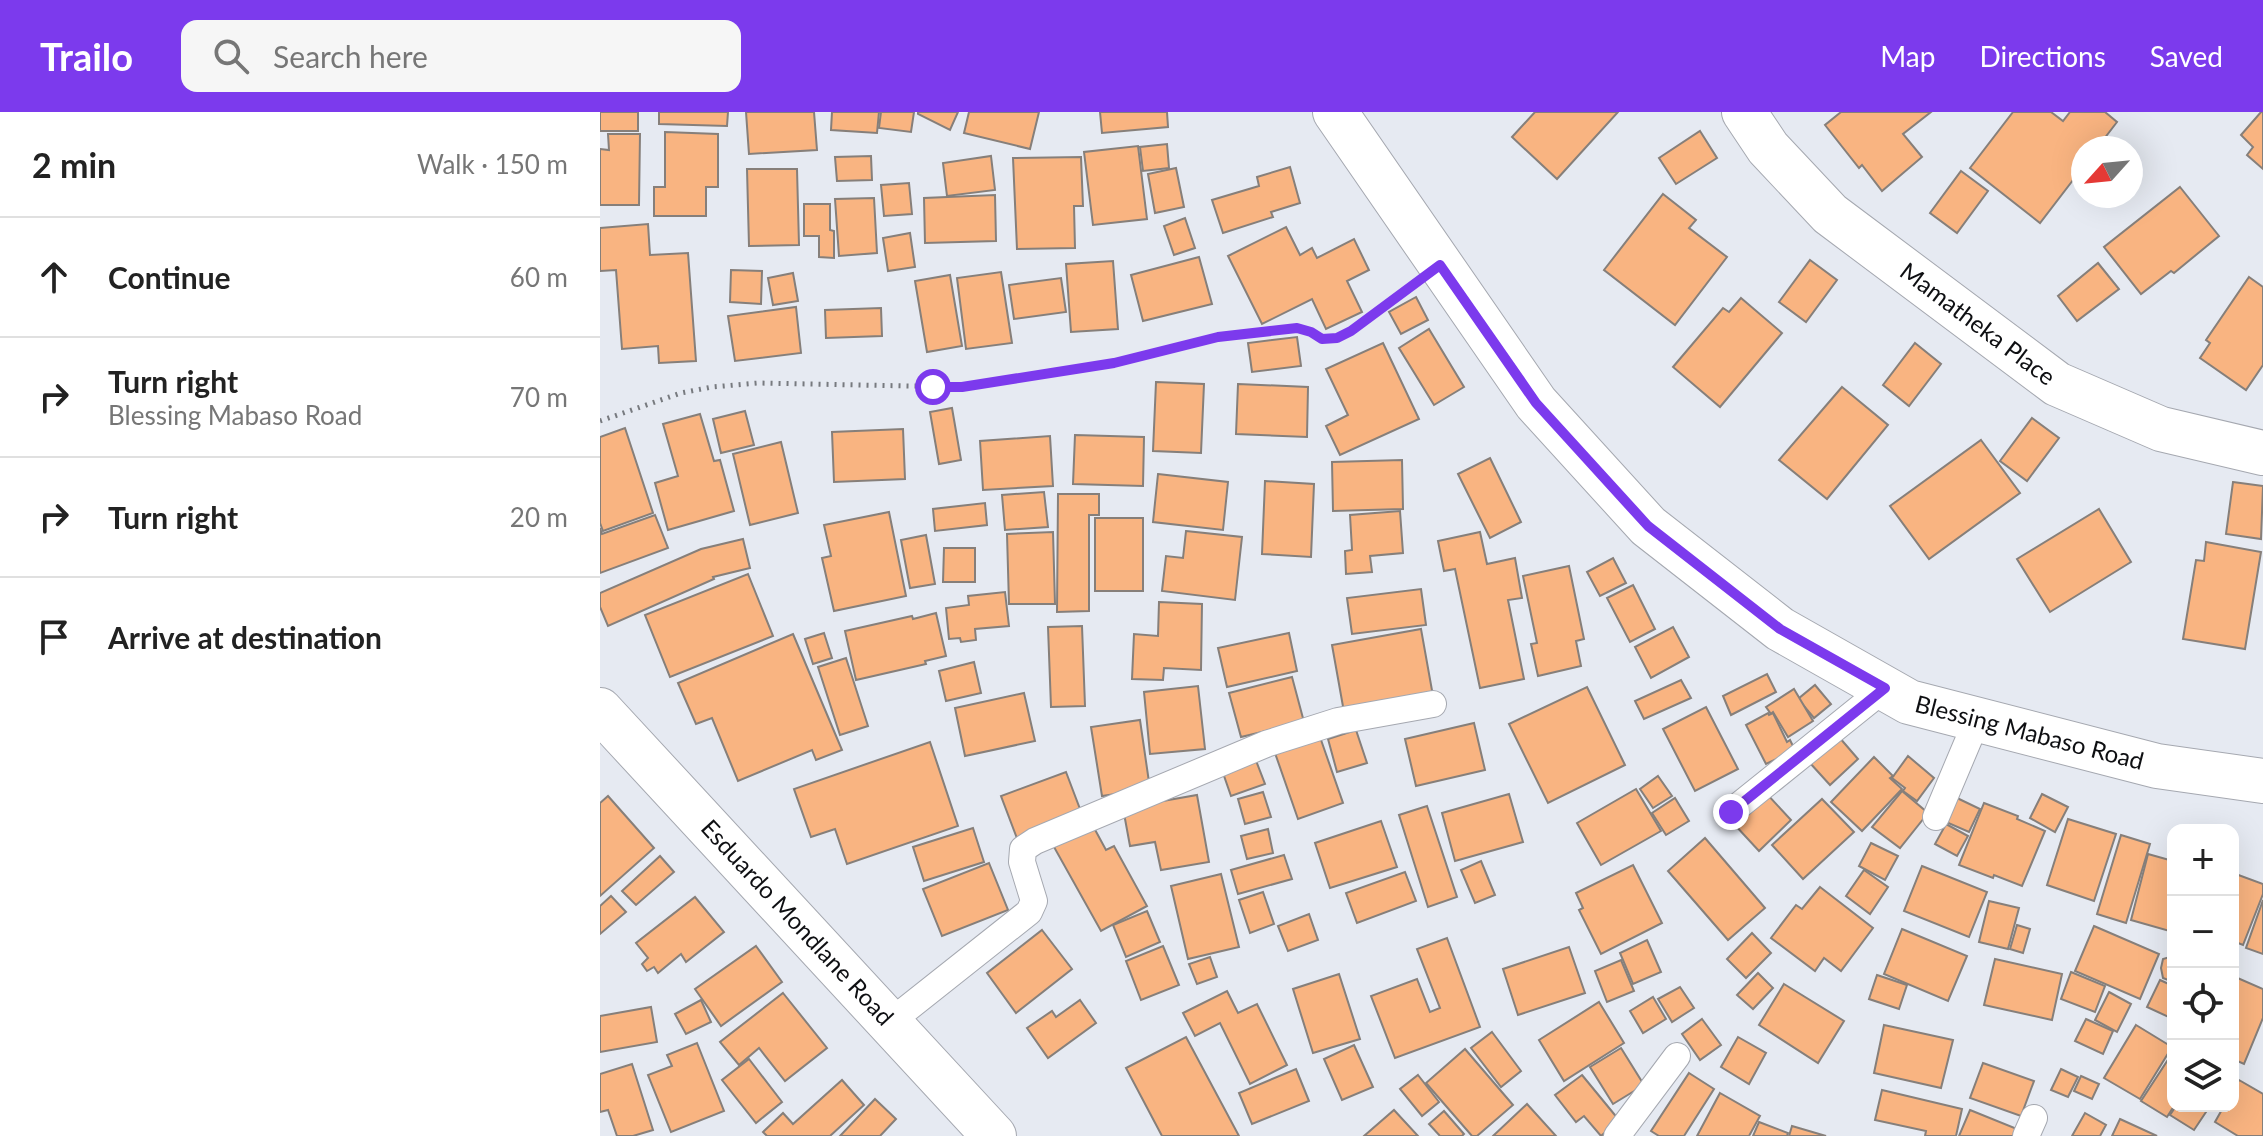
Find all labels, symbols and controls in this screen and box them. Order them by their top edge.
search box [181,20,741,92]
text: Trailo [40,33,133,79]
icon: search [209,34,253,78]
text: Search here [273,38,428,74]
text: Map [1880,39,1935,73]
text: Directions [1979,39,2106,73]
text: Saved [2150,39,2223,73]
north arrow [2071,136,2143,208]
text: 2 min [32,144,116,185]
text: Walk · 150 m [417,148,568,180]
icon: ahead [32,255,76,299]
street label: Mamatheka Place [1895,256,2062,391]
text: Continue [108,259,231,295]
text: 60 m [510,261,568,293]
text: Turn right [108,363,238,399]
route start [915,369,951,405]
icon: right [32,375,76,419]
text: 70 m [510,381,568,413]
text: Blessing Mabaso Road [108,399,362,431]
icon: right [32,495,76,539]
text: Turn right [108,499,238,535]
text: 20 m [510,501,568,533]
icon: arrive [32,615,76,659]
text: Arrive at destination [108,619,382,655]
street label: Blessing Mabaso Road [1912,688,2147,775]
route end [1713,794,1749,830]
street label: Esduardo Mondlane Road [696,813,900,1031]
map controls [2167,824,2239,1112]
button: + [2167,824,2239,896]
button: − [2167,896,2239,968]
button: locate [2167,968,2239,1040]
button: layers [2167,1040,2239,1112]

